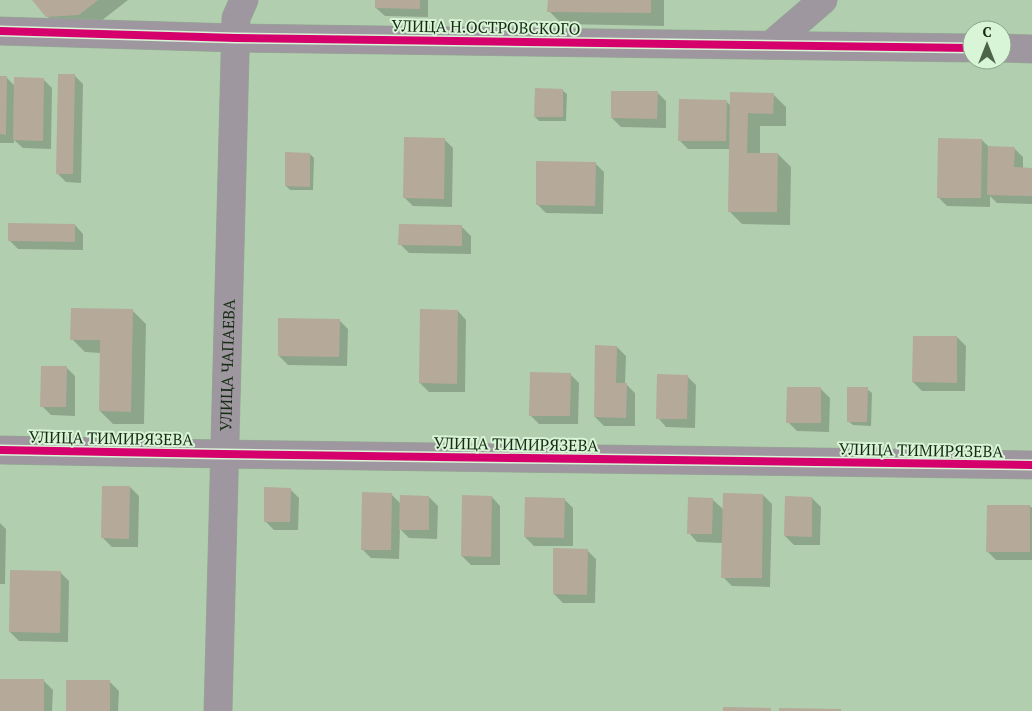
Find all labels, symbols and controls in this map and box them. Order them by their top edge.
street label: УЛИЦА Н.ОСТРОВСКОГО [391,14,581,40]
north arrow [962,20,1012,70]
text: С [982,22,992,41]
street label: УЛИЦА ЧАПАЕВА [214,299,240,431]
street label: УЛИЦА ТИМИРЯЗЕВА [29,426,194,450]
street label: УЛИЦА ТИМИРЯЗЕВА [434,432,599,456]
street label: УЛИЦА ТИМИРЯЗЕВА [839,438,1004,462]

